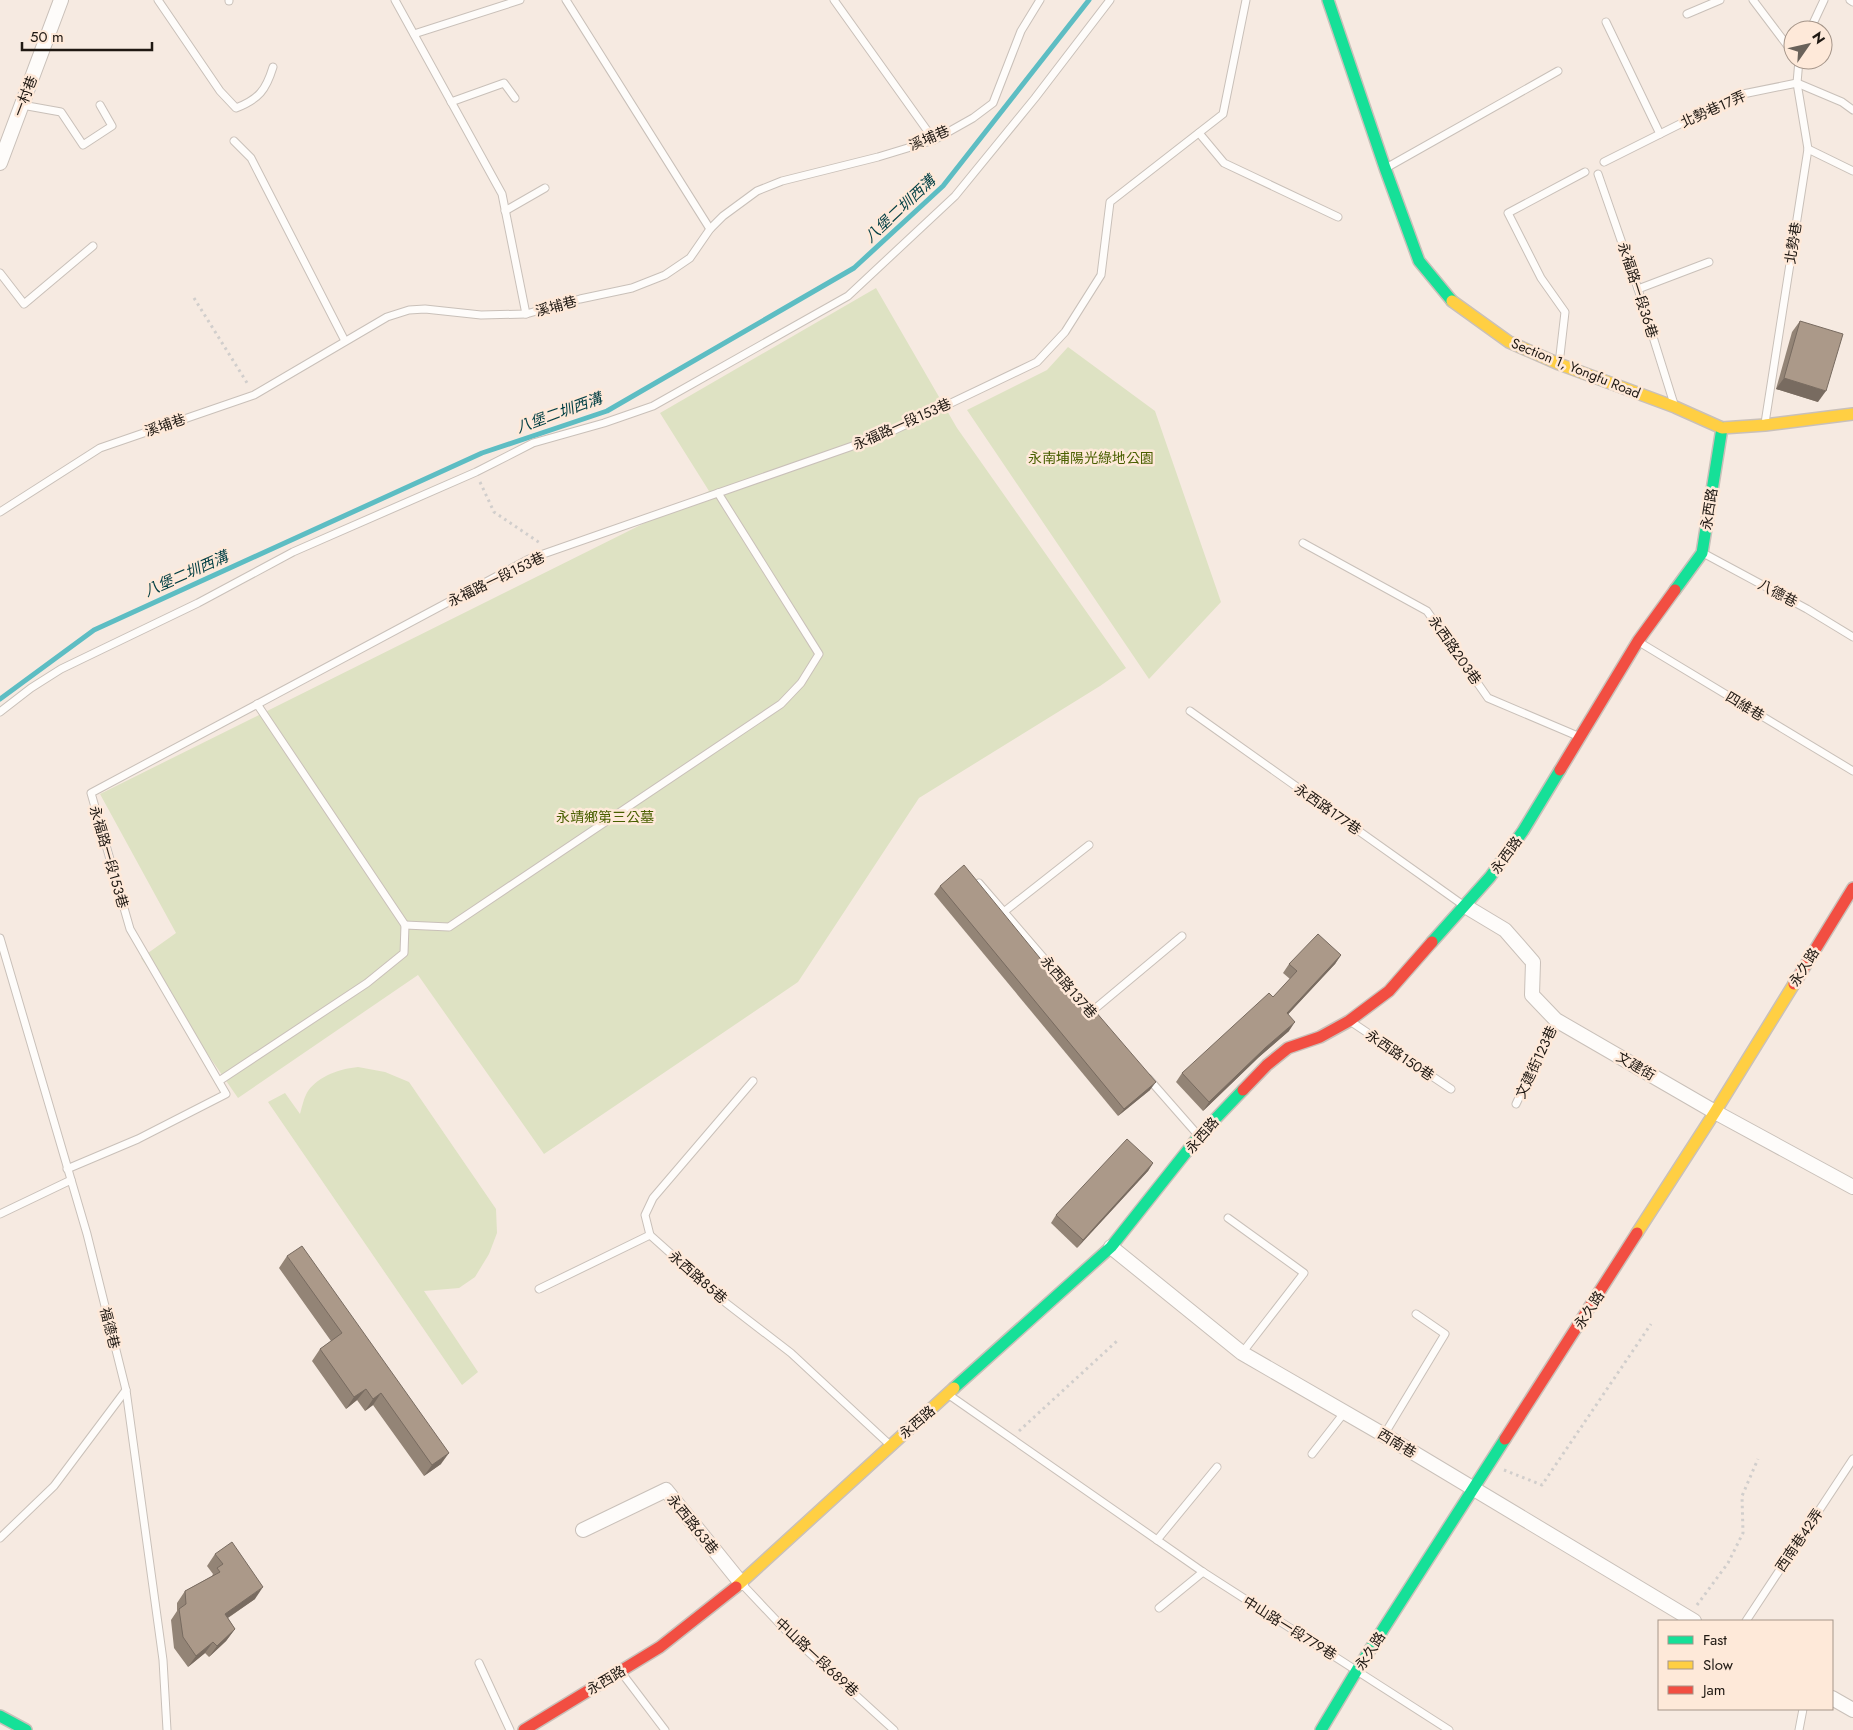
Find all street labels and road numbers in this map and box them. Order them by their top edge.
street label: 一村巷 [8,73,42,119]
street label: 北勢巷17弄 [1677,86,1749,132]
street label: 溪埔巷 [906,121,952,155]
street label: 北勢巷 [1780,221,1806,265]
street label: 永福路一段36巷 [1613,239,1663,341]
street label: 溪埔巷 [533,291,579,321]
street label: Section 1, Yongfu Road [1508,333,1644,403]
street label: 永福路一段153巷 [850,393,954,455]
street label: 溪埔巷 [142,409,188,441]
street label: 永西路 [1696,487,1722,531]
street label: 永福路一段153巷 [444,547,548,611]
street label: 八德巷 [1755,574,1801,612]
street label: 永西路203巷 [1424,611,1486,689]
street label: 四維巷 [1722,687,1768,725]
street label: 永西路177巷 [1291,779,1365,839]
street label: 永福路一段153巷 [85,803,133,911]
street label: 永西路 [1486,832,1526,878]
street label: 永久路 [1784,944,1824,990]
street label: 永西路137巷 [1036,951,1102,1023]
street label: 文建街123巷 [1510,1022,1562,1102]
street label: 永西路150巷 [1362,1025,1438,1085]
street label: 文建街 [1613,1047,1659,1085]
street label: 永西路 [1181,1113,1223,1157]
street label: 永西路85巷 [664,1246,732,1308]
street label: 永久路 [1569,1287,1609,1333]
street label: 福德巷 [95,1305,125,1351]
street label: 永西路 [895,1401,939,1443]
street label: 西南巷 [1374,1424,1420,1462]
street label: 永西路63巷 [663,1490,723,1558]
street label: 西南巷42弄 [1771,1505,1827,1575]
street label: 中山路一段779巷 [1239,1591,1341,1665]
street label: 中山路一段689巷 [771,1613,863,1701]
street label: 永久路 [1350,1628,1390,1674]
street label: 永西路 [583,1661,629,1699]

